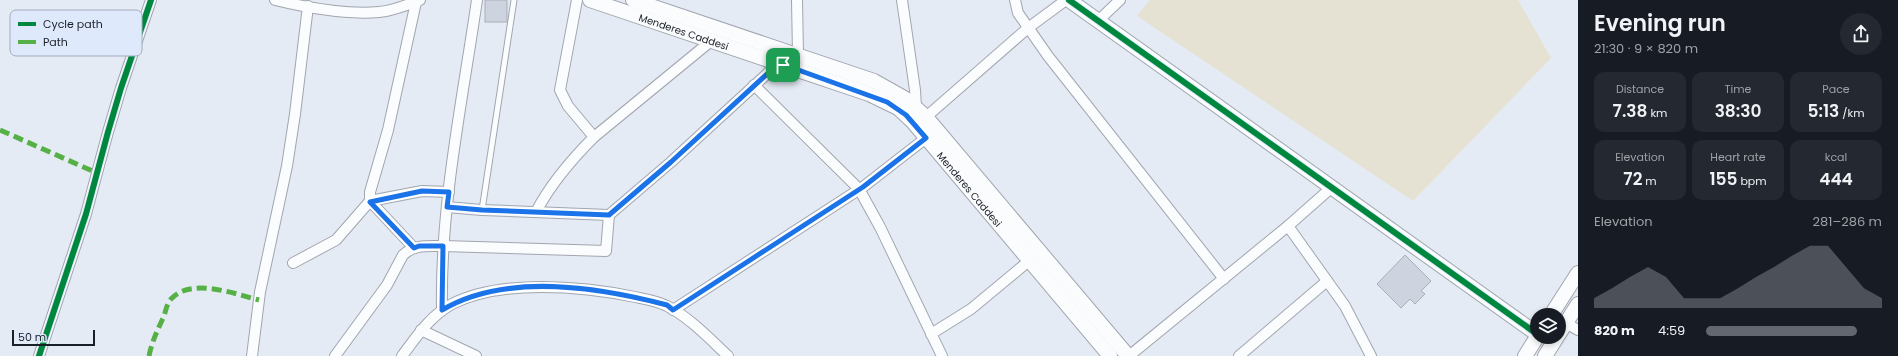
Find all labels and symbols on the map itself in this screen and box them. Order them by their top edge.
legend [10,10,142,56]
street label: Menderes Caddesi [637,10,731,54]
text: Cycle path [43,16,103,32]
text: Path [43,34,68,50]
pin [766,48,800,82]
street label: Menderes Caddesi [933,149,1005,230]
scale bar [12,328,95,347]

